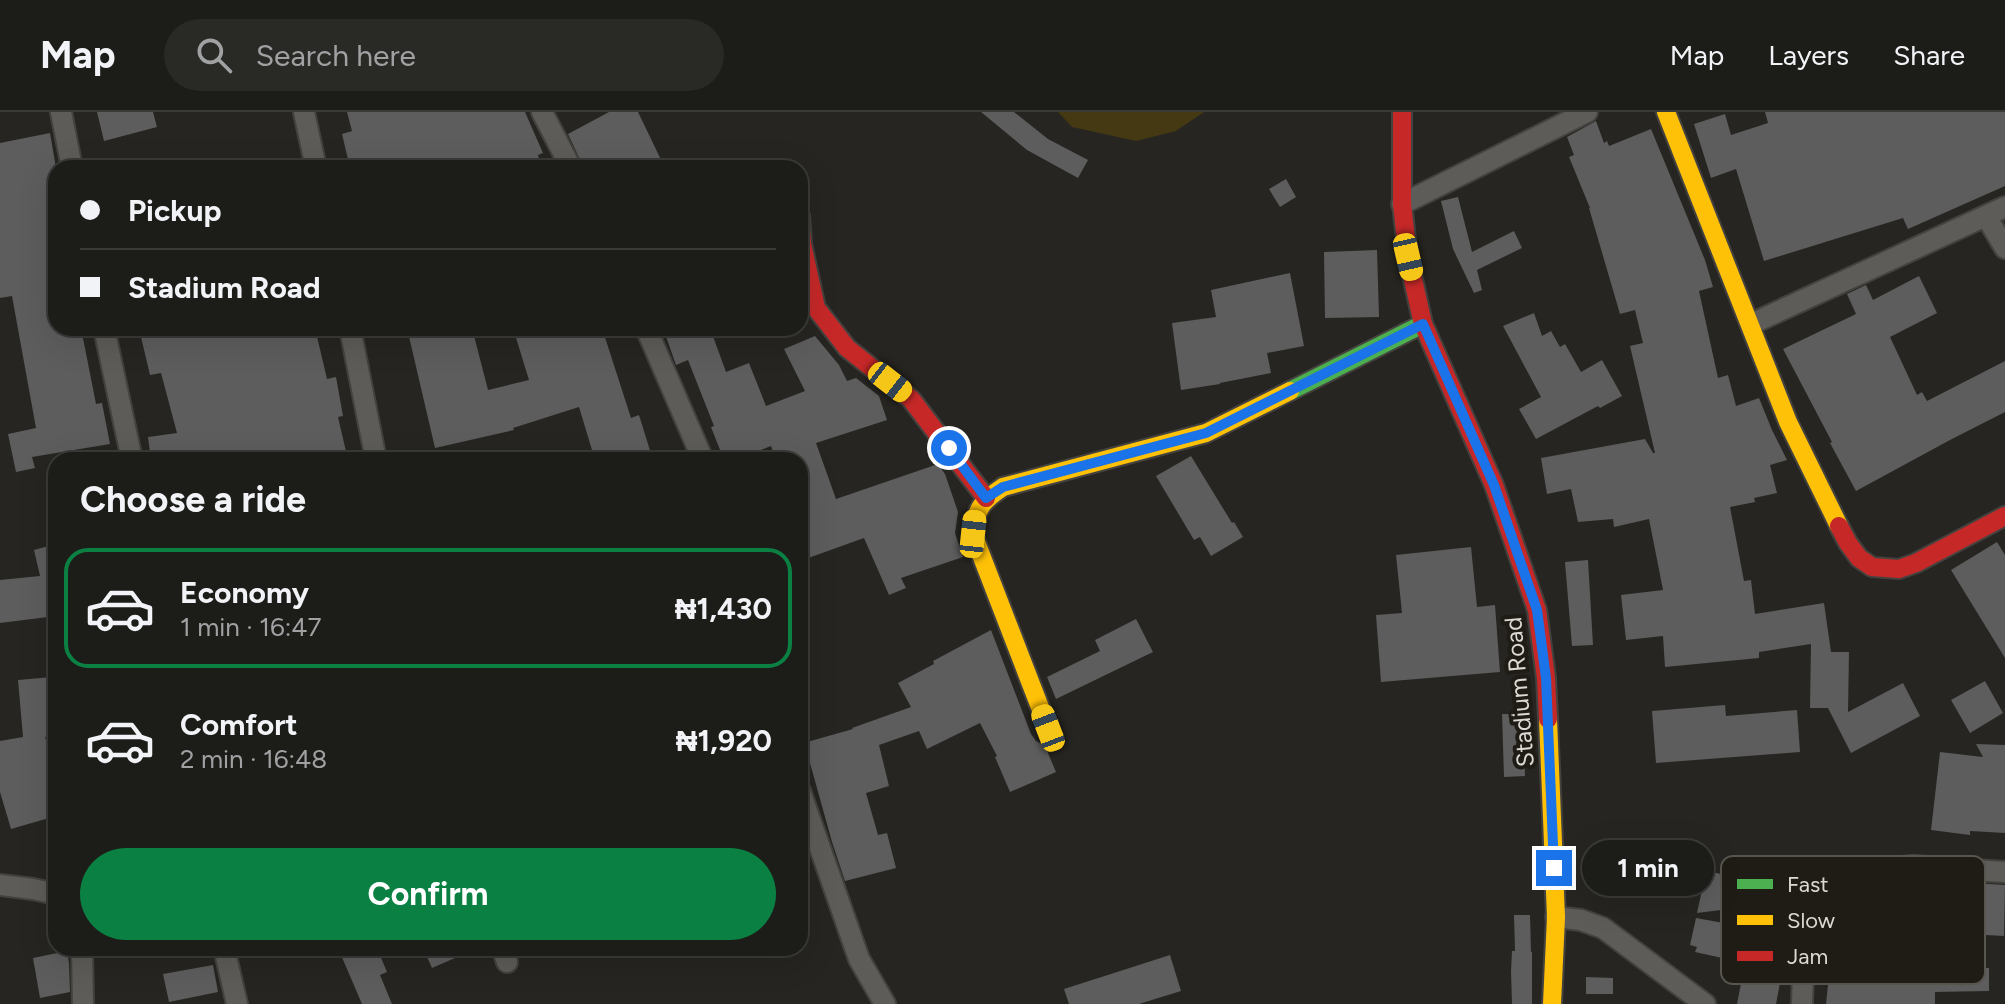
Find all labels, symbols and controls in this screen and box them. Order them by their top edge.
search box [164,19,724,91]
text: Map [40,32,116,78]
icon: search [192,33,236,77]
text: Search here [256,37,416,74]
text: Map [1670,38,1724,72]
text: Layers [1768,38,1849,72]
text: Share [1893,38,1965,72]
text: Pickup [128,192,222,229]
car [1391,231,1425,283]
text: Stadium Road [128,269,321,306]
car [864,358,916,406]
route start [931,430,967,466]
text: Choose a ride [80,478,306,521]
car [959,509,987,559]
icon: car [84,572,156,644]
text: Economy [180,574,309,611]
text: ₦1,430 [675,590,772,627]
text: 1 min · 16:47 [180,611,321,643]
street label: Stadium Road [1498,616,1540,768]
car [1028,701,1068,755]
icon: car [84,704,156,776]
text: Comfort [180,706,298,743]
text: ₦1,920 [676,722,772,759]
text: 2 min · 16:48 [180,743,327,775]
callout: 1 min [1582,840,1714,896]
button: Confirm [80,848,776,940]
route end [1536,850,1572,886]
text: 1 min [1617,852,1679,884]
legend [1721,856,1985,984]
text: Fast [1787,871,1829,898]
text: Slow [1787,907,1836,934]
text: Jam [1787,943,1828,970]

